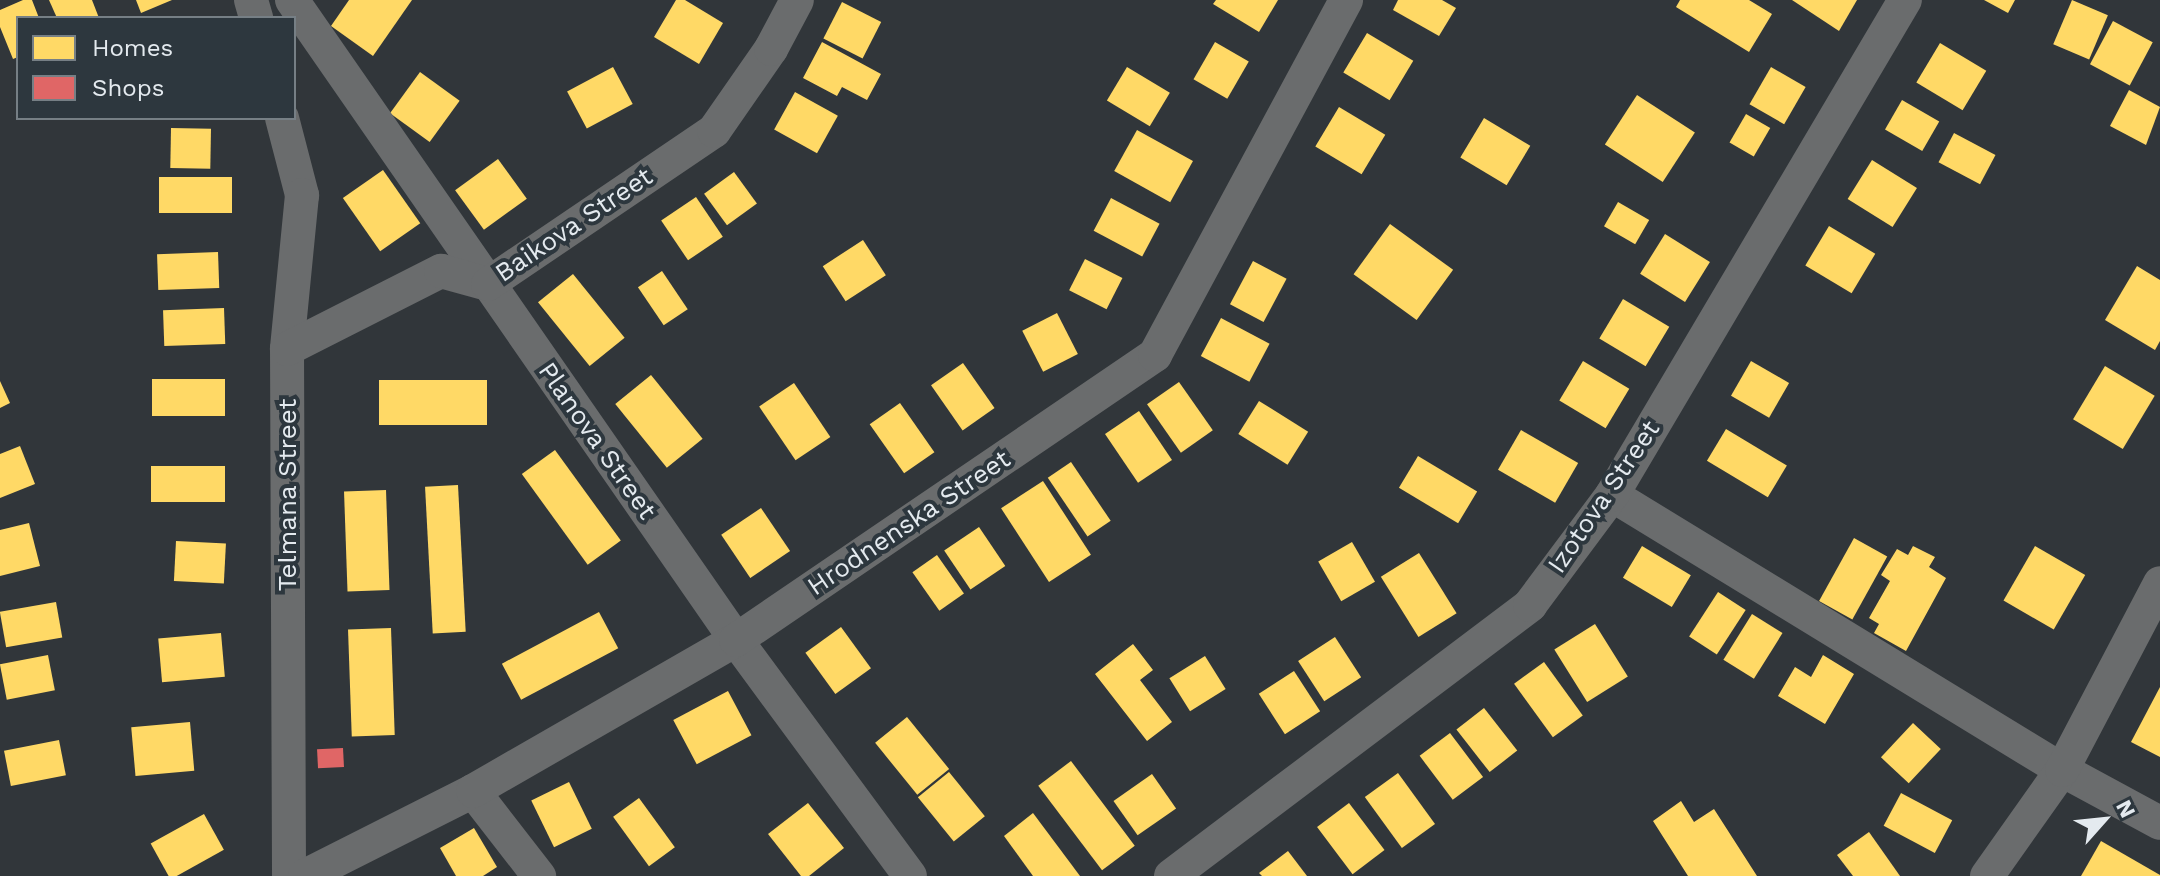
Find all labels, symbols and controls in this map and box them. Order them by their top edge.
legend [16,16,296,120]
text: Homes [92,34,173,62]
text: Shops [92,74,164,102]
street label: Baikova Street [489,161,659,289]
street label: Planova Street [531,356,663,526]
street label: Telmana Street [272,398,304,592]
street label: Izotova Street [1541,414,1667,580]
street label: Hrodnenska Street [802,443,1016,603]
north arrow [2064,780,2144,860]
text: N [2111,796,2141,822]

